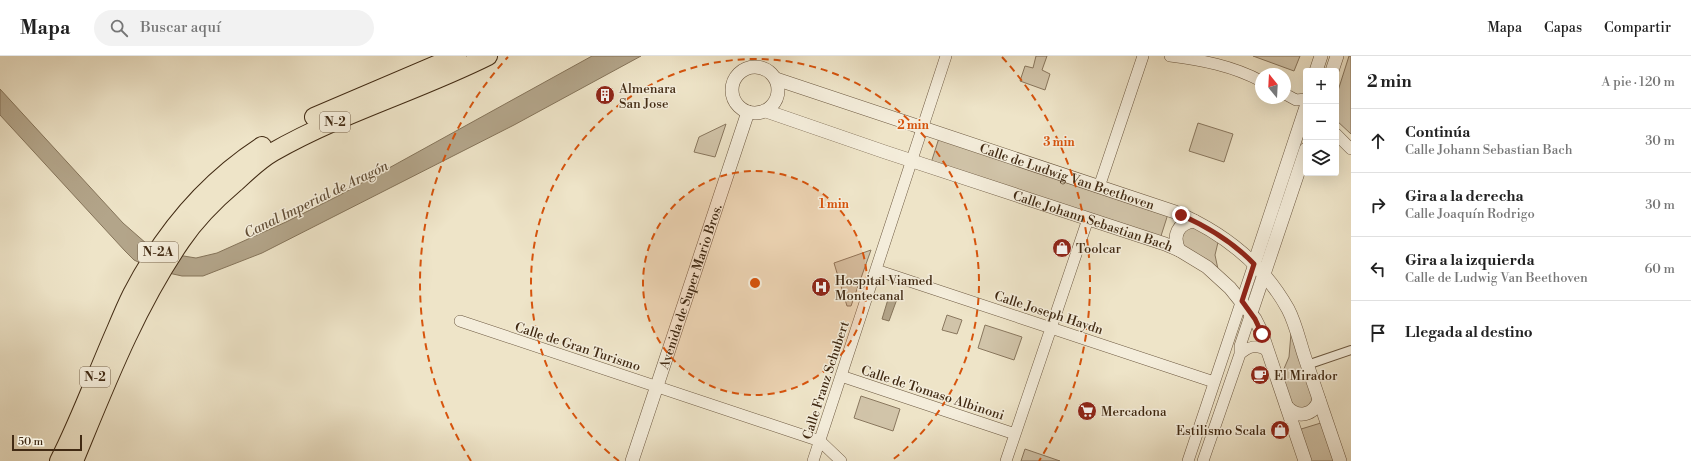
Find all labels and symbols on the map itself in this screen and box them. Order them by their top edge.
north arrow [1255,68,1291,104]
place label: Almenara San Jose [618,81,677,112]
building icon: Almenara San Jose [594,84,616,106]
road number: N-2 [320,112,350,132]
text: 2 min [897,118,929,133]
text: 3 min [1043,135,1075,150]
street label: Calle de Ludwig Van Beethoven [978,140,1157,214]
water label: Canal Imperial de Aragón [241,157,392,243]
street label: Calle Johann Sebastian Bach [1011,188,1176,256]
text: 1 min [819,197,850,212]
street label: Avenida de Super Mario Bros. [656,202,726,372]
route end [1172,206,1190,224]
shop icon: Toolcar [1051,237,1073,259]
place label: Toolcar [1076,241,1122,257]
road number: N-2A [138,242,178,262]
place label: Hospital Viamed Montecanal [835,273,933,304]
centre of rings [748,276,762,290]
hospital icon: Hospital Viamed Montecanal [810,276,832,298]
street label: Calle Joseph Haydn [992,288,1105,338]
street label: Calle de Gran Turismo [513,319,643,375]
street label: Calle Franz Schubert [799,319,853,441]
route start [1253,325,1271,343]
street label: Calle de Tomaso Albinoni [859,362,1006,424]
cafe icon: El Mirador [1249,364,1271,386]
road number: N-2 [80,367,110,387]
place label: El Mirador [1274,368,1338,384]
supermarket icon: Mercadona [1076,400,1098,422]
place label: Mercadona [1101,404,1167,420]
shop icon: Estilismo Scala [1269,419,1291,441]
place label: Estilismo Scala [1176,423,1266,439]
scale bar [12,433,82,452]

